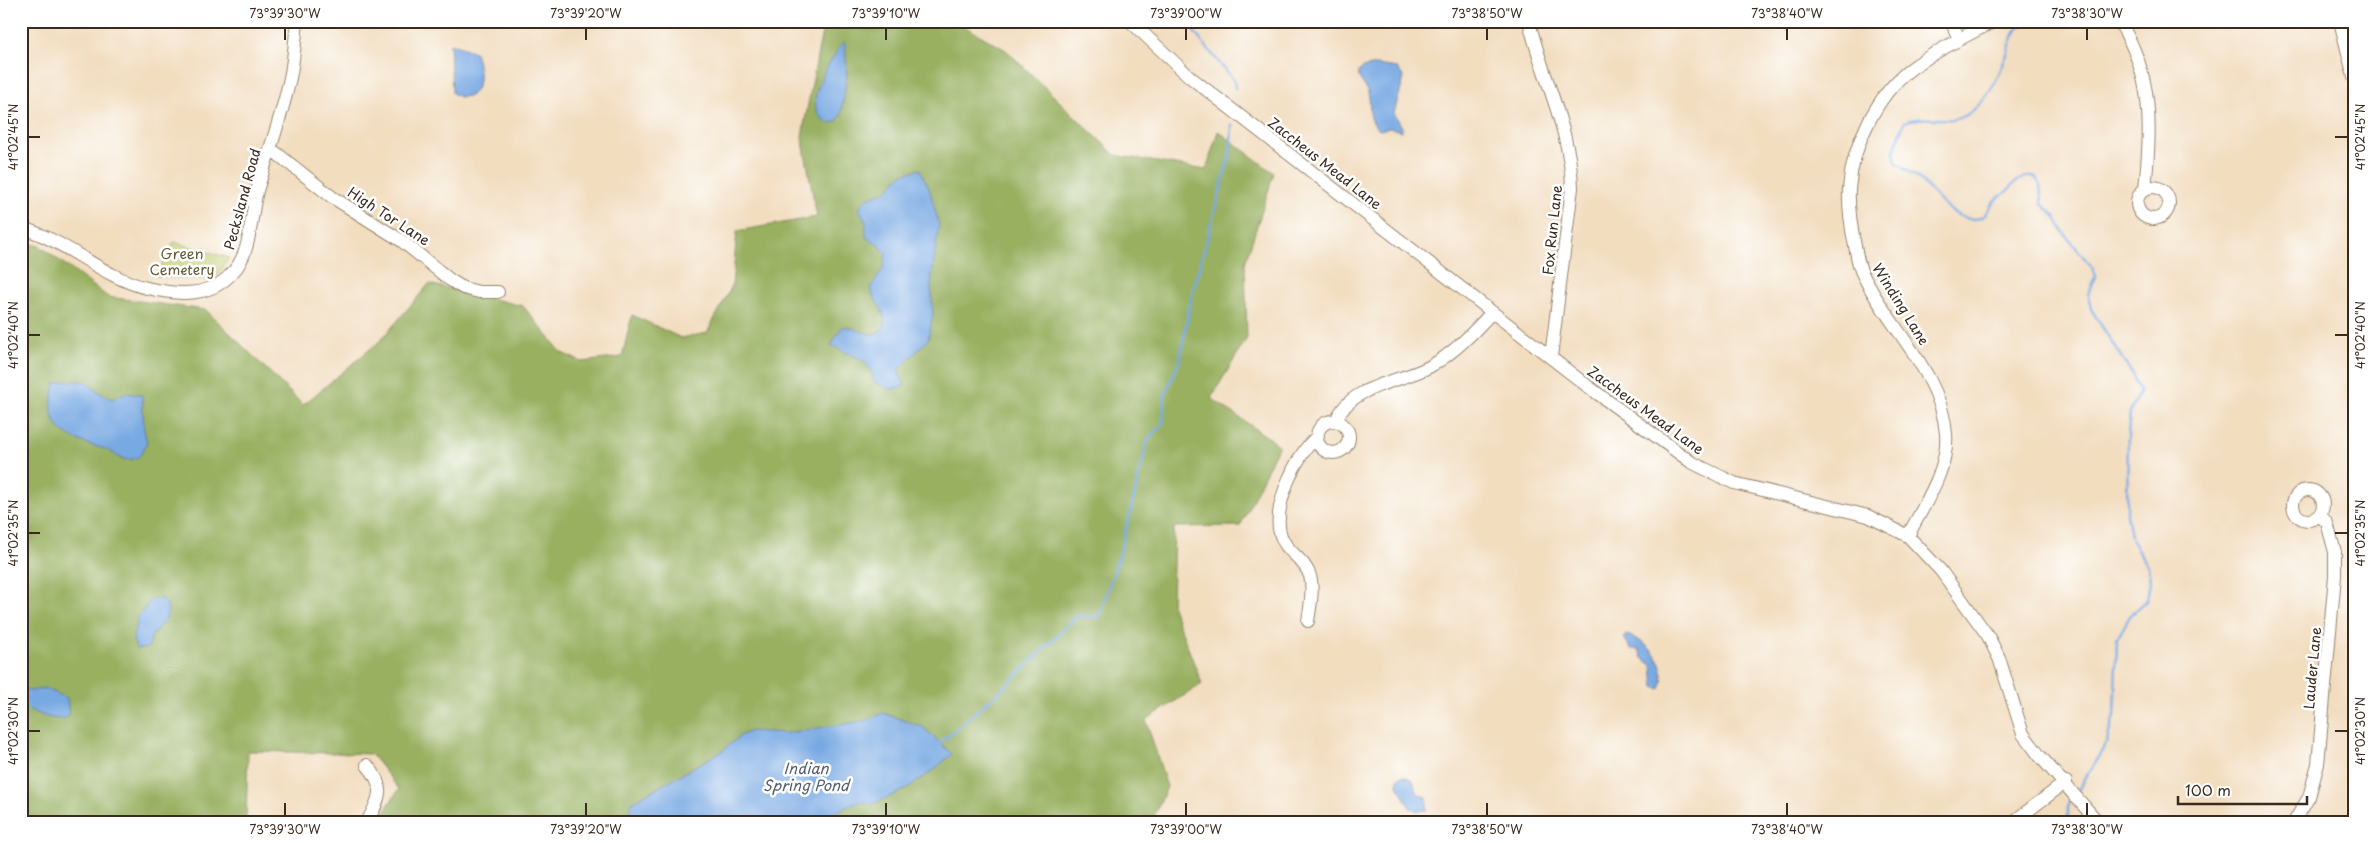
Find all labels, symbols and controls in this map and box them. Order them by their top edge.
text: 73°39'30"W [250,4,321,22]
text: 73°39'20"W [550,4,622,22]
text: 73°39'10"W [852,4,921,22]
text: 73°39'00"W [1150,4,1222,22]
text: 73°38'50"W [1451,4,1523,22]
text: 73°38'40"W [1751,4,1823,22]
text: 73°38'30"W [2051,4,2124,22]
text: 41°02'45"N [4,104,22,170]
text: 41°02'45"N [2351,104,2369,170]
street label: Zaccheus Mead Lane [1264,112,1387,214]
street label: Pecksland Road [218,146,266,252]
street label: High Tor Lane [344,182,434,251]
street label: Fox Run Lane [1537,184,1567,276]
park label: Green Cemetery [149,243,215,280]
street label: Winding Lane [1867,259,1935,349]
text: 41°02'40"N [4,301,22,369]
text: 41°02'40"N [2351,301,2369,369]
street label: Zaccheus Mead Lane [1583,361,1709,460]
text: 41°02'35"N [4,499,22,567]
text: 41°02'35"N [2351,499,2369,567]
street label: Lauder Lane [2298,626,2326,710]
text: 41°02'30"N [4,697,22,765]
text: 41°02'30"N [2351,697,2369,765]
water label: Indian Spring Pond [763,756,851,796]
scale bar [2178,773,2306,805]
text: 100 m [2185,778,2231,801]
text: 73°39'30"W [250,820,321,838]
text: 73°39'20"W [550,820,622,838]
text: 73°39'10"W [852,820,921,838]
text: 73°39'00"W [1150,820,1222,838]
text: 73°38'50"W [1451,820,1523,838]
text: 73°38'40"W [1751,820,1823,838]
text: 73°38'30"W [2051,820,2124,838]

